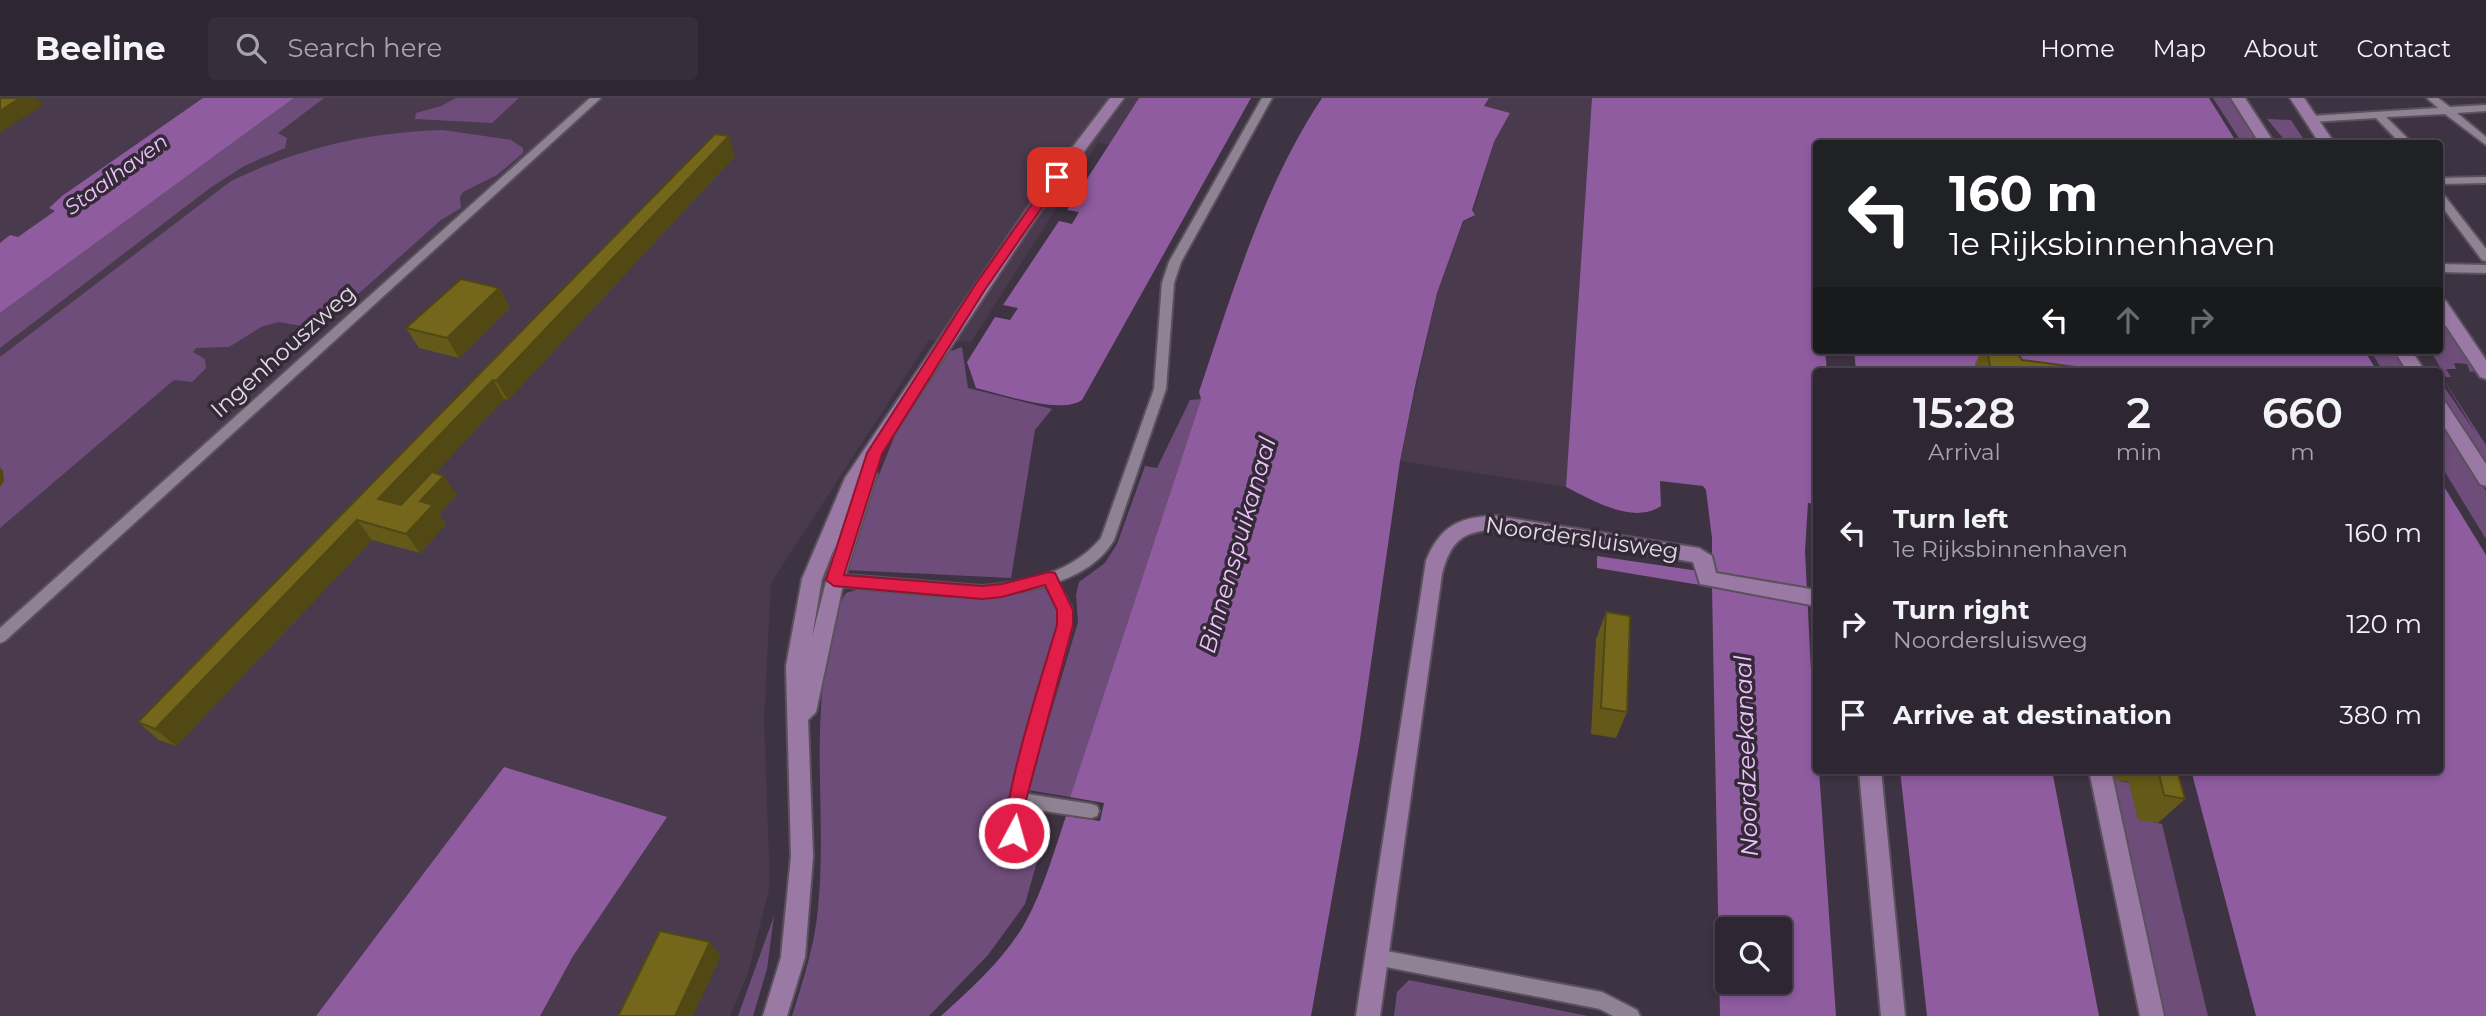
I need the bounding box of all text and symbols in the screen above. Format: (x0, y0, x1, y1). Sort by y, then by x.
search box (208, 17, 698, 80)
text: Beeline (35, 28, 166, 68)
icon: search (232, 29, 270, 67)
text: Search here (288, 32, 442, 64)
text: Home (2040, 34, 2115, 63)
text: Map (2153, 34, 2206, 63)
text: About (2244, 34, 2318, 63)
text: Contact (2356, 34, 2451, 63)
water label: Staalhaven (59, 128, 173, 220)
pin (1027, 147, 1087, 207)
icon: arrive (1038, 158, 1076, 196)
text: 160 m (1949, 164, 2098, 223)
icon: left (1834, 168, 1925, 259)
text: 1e Rijksbinnenhaven (1949, 224, 2276, 263)
street label: Ingenhouszweg (205, 279, 361, 423)
icon: left (2036, 301, 2074, 339)
icon: ahead (2109, 301, 2147, 339)
icon: right (2182, 301, 2220, 339)
text: 15:28 (1913, 387, 2016, 439)
text: 2 (2127, 387, 2151, 439)
text: 660 (2262, 387, 2343, 439)
water label: Binnenspuikanaal (1192, 433, 1282, 656)
text: Arrival (1928, 438, 2001, 466)
text: min (2116, 438, 2162, 466)
text: m (2290, 438, 2315, 466)
text: Turn left (1893, 503, 2009, 535)
street label: Noordersluisweg (1484, 511, 1680, 565)
icon: left (1834, 514, 1872, 552)
text: 160 m (2345, 517, 2422, 549)
text: 1e Rijksbinnenhaven (1893, 535, 2128, 563)
text: Turn right (1893, 594, 2029, 626)
icon: right (1834, 605, 1872, 643)
text: 120 m (2346, 608, 2422, 640)
text: Noordersluisweg (1893, 626, 2088, 654)
water label: Noordzeekanaal (1728, 654, 1764, 857)
icon: arrive (1834, 696, 1872, 734)
text: Arrive at destination (1893, 699, 2172, 731)
text: 380 m (2339, 699, 2422, 731)
position arrow (977, 796, 1051, 870)
map controls (1715, 917, 1792, 994)
button: search (1715, 917, 1792, 994)

